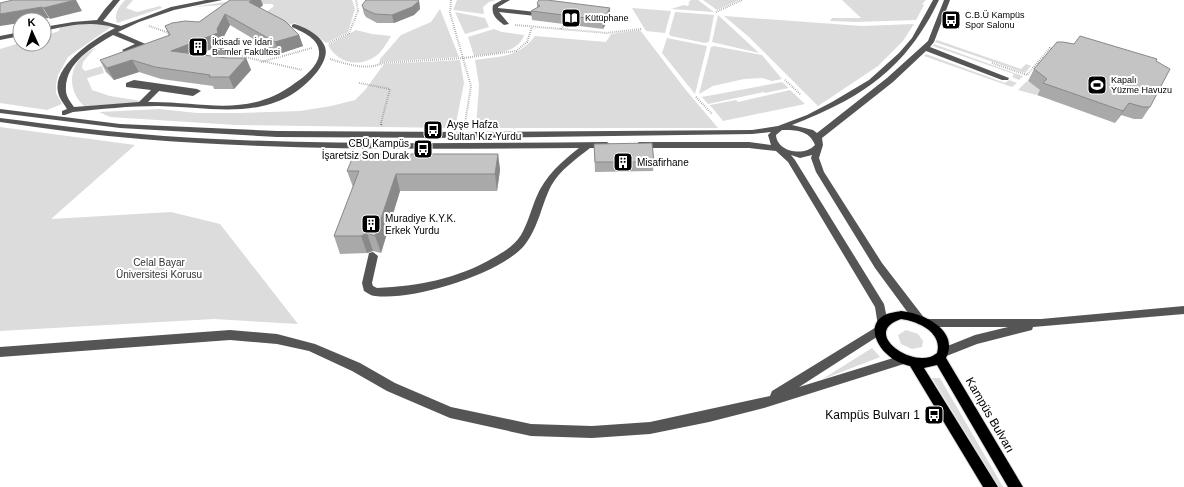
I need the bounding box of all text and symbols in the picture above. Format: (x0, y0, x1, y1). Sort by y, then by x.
library icon: Kütüphane (560, 7, 582, 29)
bus stop icon: C.B.Ü Kampüs Spor Salonu (940, 9, 962, 31)
place label: C.B.Ü Kampüs Spor Salonu (965, 10, 1025, 30)
north arrow (12, 12, 52, 52)
place label: Kütüphane (585, 13, 629, 23)
text: K (27, 16, 36, 28)
building icon: İktisadi ve İdari Bilimler Fakültesi (187, 36, 209, 58)
place label: İktisadi ve İdari Bilimler Fakültesi (212, 37, 280, 57)
sports icon: Kapalı Yüzme Havuzu (1086, 74, 1108, 96)
place label: Kapalı Yüzme Havuzu (1111, 75, 1172, 95)
bus stop icon: Ayşe Hafza Sultan Kız Yurdu (422, 119, 444, 141)
place label: Ayşe Hafza Sultan Kız Yurdu (447, 119, 521, 142)
place label: CBÜ Kampüs İşaretsiz Son Durak (322, 138, 410, 161)
bus stop icon: CBÜ Kampüs İşaretsiz Son Durak (412, 138, 434, 160)
building icon: Misafirhane (612, 151, 634, 173)
place label: Misafirhane (637, 157, 689, 168)
building icon: Muradiye K.Y.K. Erkek Yurdu (360, 213, 382, 235)
place label: Muradiye K.Y.K. Erkek Yurdu (385, 213, 456, 236)
park label: Celal Bayar Üniversitesi Korusu (116, 257, 202, 280)
street label: Kampüs Bulvarı (963, 375, 1017, 455)
bus stop icon: Kampüs Bulvarı 1 (923, 404, 945, 426)
place label: Kampüs Bulvarı 1 (825, 408, 920, 422)

